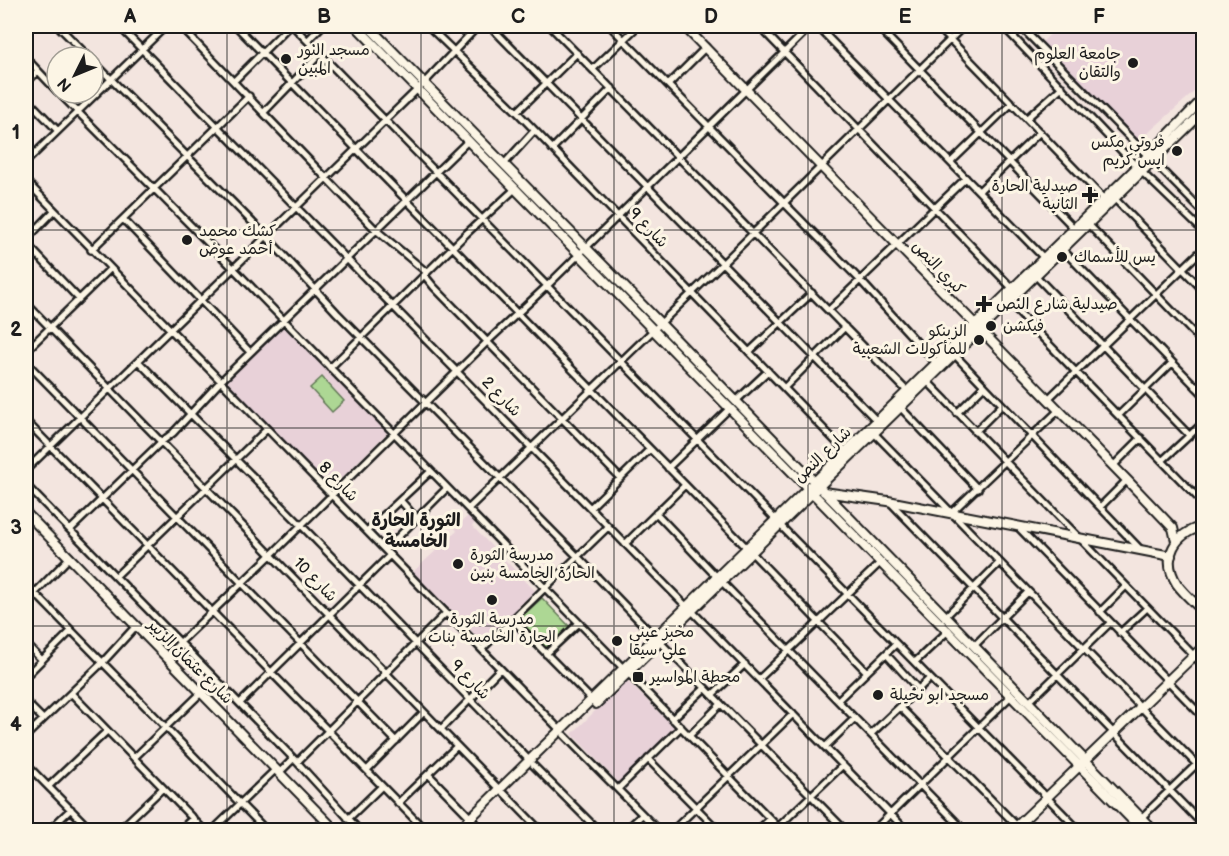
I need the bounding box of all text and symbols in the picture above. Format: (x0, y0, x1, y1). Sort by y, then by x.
text: A (123, 5, 137, 29)
text: B (317, 5, 331, 29)
text: C (511, 5, 525, 29)
text: D (704, 5, 718, 29)
text: E (899, 5, 912, 29)
text: F (1093, 5, 1105, 29)
place label: مسجد النور المبين (296, 41, 370, 78)
north arrow (45, 45, 105, 105)
place label: جامعة العلوم والتقان (1034, 45, 1121, 82)
marker: مسجد النور المبين (279, 52, 293, 66)
marker: جامعة العلوم والتقان (1126, 56, 1140, 70)
text: N (54, 73, 76, 95)
text: 1 (12, 121, 20, 145)
place label: فروتي مكس ايس كريم (1091, 133, 1165, 172)
marker: فروتي مكس ايس كريم (1170, 144, 1184, 158)
place label: صيدلية الحارة الثانية (991, 177, 1078, 214)
marker: صيدلية الحارة الثانية (1083, 188, 1097, 202)
street label: شارع 9 (624, 204, 672, 253)
place label: كشك محمد أحمد عوض (199, 222, 276, 259)
marker: كشك محمد أحمد عوض (180, 233, 194, 247)
street label: كبري النص (907, 237, 968, 300)
place label: يس للأسماك (1074, 246, 1156, 267)
marker: يس للأسماك (1055, 250, 1069, 264)
place label: صيدلية شارع النص (996, 295, 1118, 315)
marker: صيدلية شارع النص (977, 297, 991, 311)
place label: فيكشن (1003, 317, 1044, 336)
text: 2 (10, 318, 22, 342)
marker: فيكشن (984, 319, 998, 333)
place label: الزينكو للمأكولات الشعبية (853, 322, 967, 359)
marker: الزينكو للمأكولات الشعبية (972, 333, 986, 347)
street label: شارع 2 (477, 373, 525, 422)
street label: شارع النص (790, 423, 856, 488)
street label: شارع 8 (314, 458, 362, 507)
district label: الثورة الحارة الخامسة (371, 510, 461, 552)
text: 3 (10, 516, 22, 540)
place label: مدرسة الثورة الحارة الخامسة بنين (470, 546, 595, 583)
street label: شارع 10 (288, 554, 341, 607)
marker: مدرسة الثورة الحارة الخامسة بنين (451, 557, 465, 571)
marker: مدرسة الثورة الحارة الخامسة بنات (485, 593, 499, 607)
place label: مدرسة الثورة الحارة الخامسة بنات (428, 610, 556, 647)
street label: شارع عثمان الزبير (142, 614, 236, 709)
place label: مخبز عيني علي سيقا (629, 623, 694, 664)
marker: مخبز عيني علي سيقا (610, 634, 624, 648)
street label: شارع 9 (446, 656, 494, 705)
place label: محطة المواسير (648, 668, 740, 687)
marker: محطة المواسير (631, 670, 645, 684)
place label: مسجد ابو نخيلة (890, 686, 989, 705)
marker: مسجد ابو نخيلة (871, 688, 885, 702)
text: 4 (10, 713, 22, 737)

